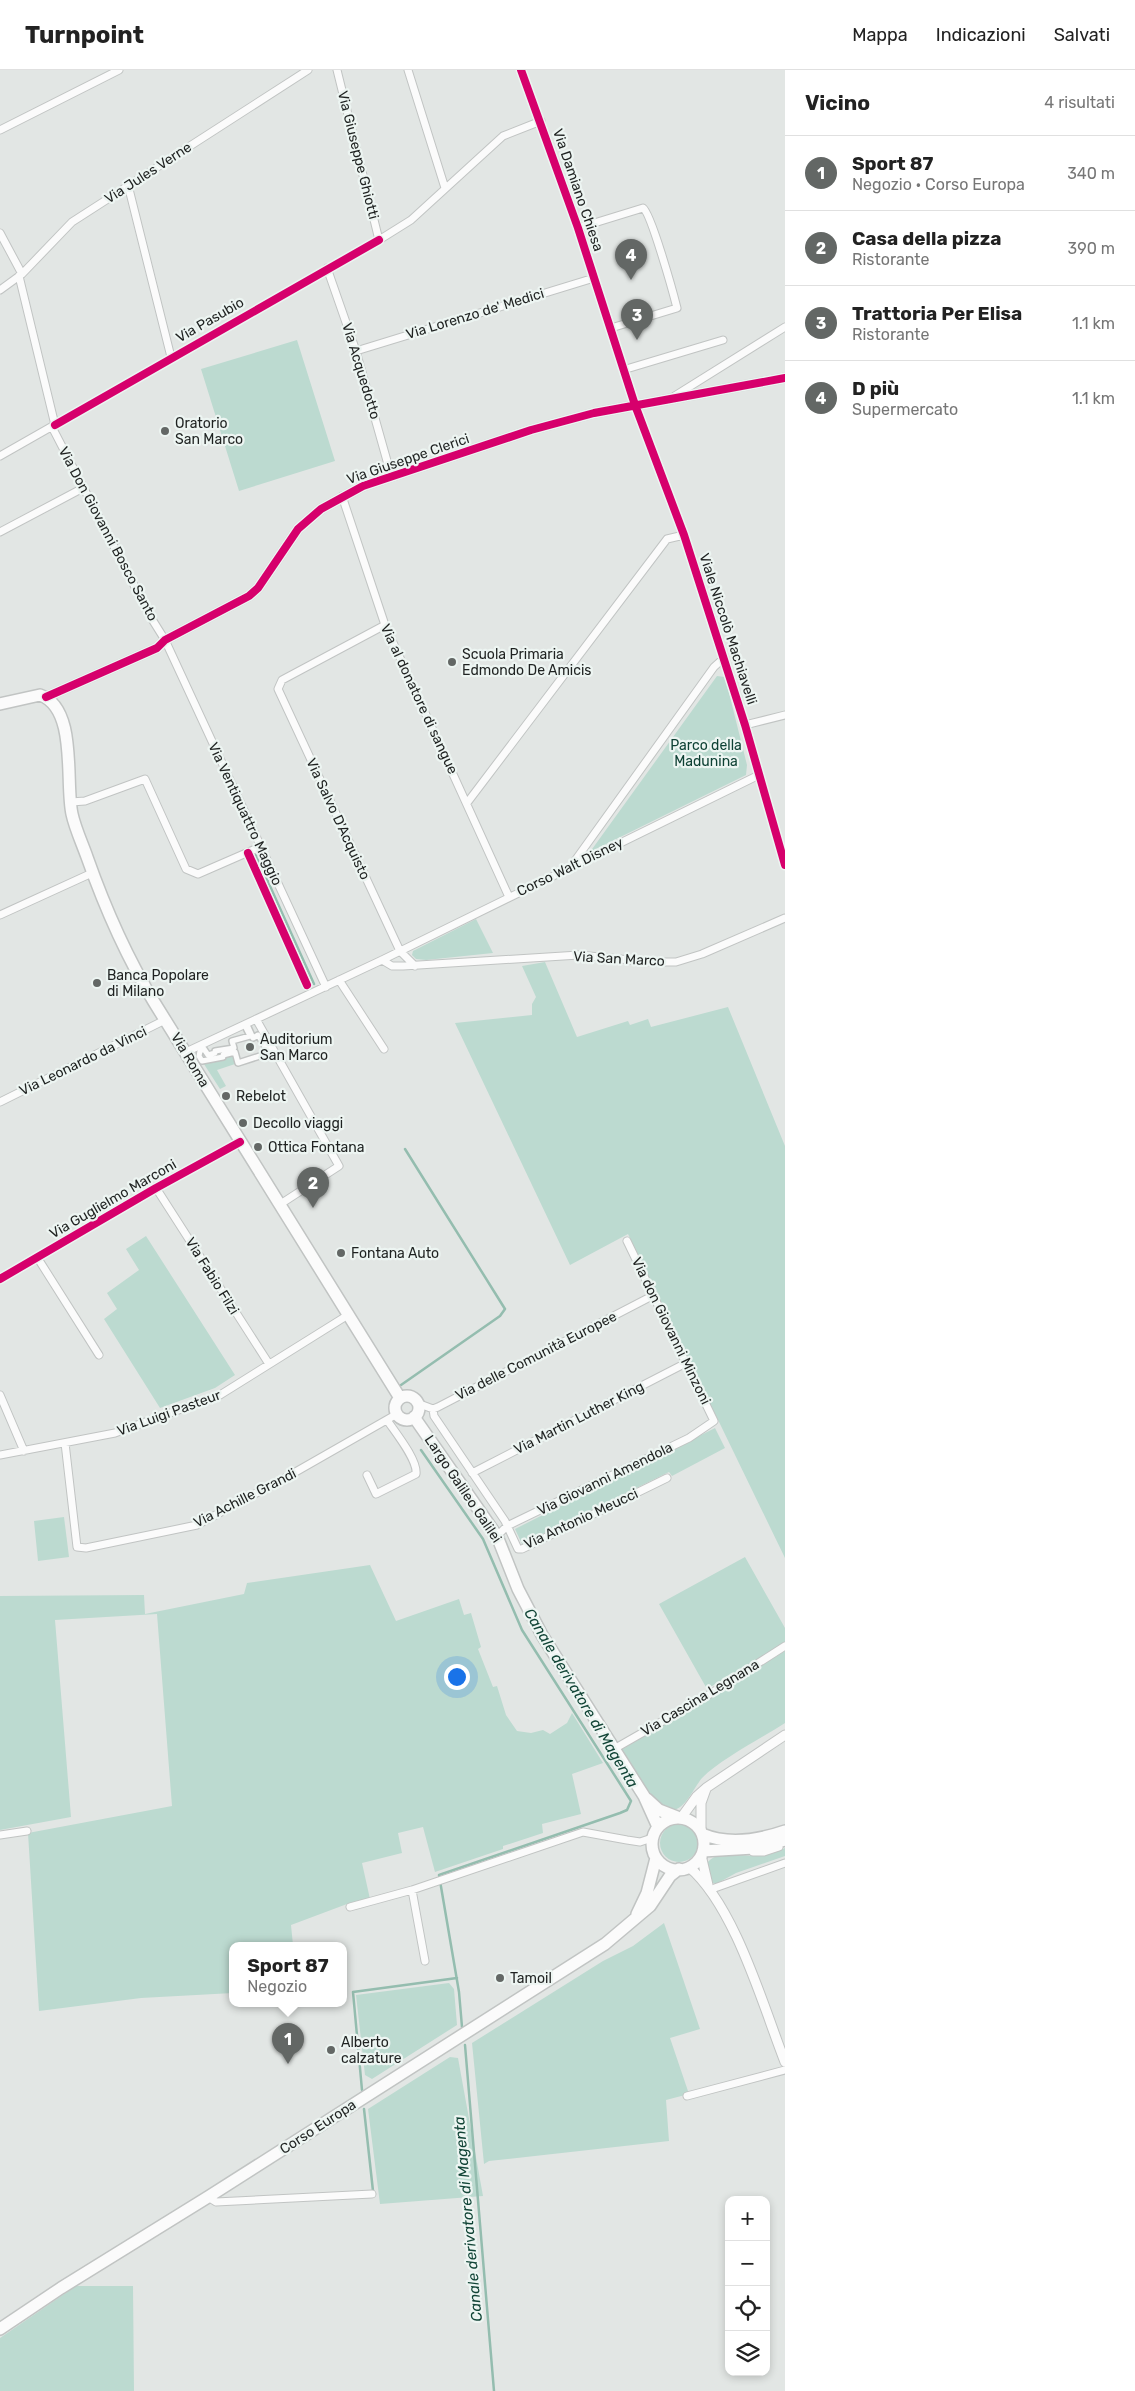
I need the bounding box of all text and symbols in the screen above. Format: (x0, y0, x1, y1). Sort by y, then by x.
text: Turnpoint (25, 21, 144, 49)
text: Mappa (852, 24, 908, 46)
text: Indicazioni (936, 24, 1026, 46)
text: Salvati (1054, 24, 1110, 46)
street label: Via Giuseppe Ghiotti (334, 89, 382, 221)
text: Vicino (805, 90, 870, 115)
text: 4 risultati (1044, 93, 1115, 112)
street label: Via Damiano Chiesa (549, 126, 607, 254)
street label: Via Jules Verne (101, 138, 195, 207)
text: Sport 87 (852, 152, 934, 175)
text: 1 (817, 164, 825, 183)
text: 340 m (1067, 164, 1115, 183)
text: Negozio · Corso Europa (852, 175, 1025, 194)
text: Casa della pizza (852, 227, 1001, 250)
pin: 4 (615, 239, 647, 280)
text: 2 (816, 239, 826, 258)
text: 390 m (1068, 239, 1115, 258)
text: Ristorante (852, 250, 930, 269)
street label: Via Lorenzo de' Medici (404, 285, 546, 343)
street label: Via Pasubio (173, 294, 247, 346)
pin: 3 (621, 299, 653, 340)
text: Trattoria Per Elisa (852, 302, 1022, 325)
text: 3 (816, 314, 826, 333)
text: 1.1 km (1072, 314, 1115, 333)
street label: Via Acquedotto (338, 321, 384, 421)
text: Ristorante (852, 325, 930, 344)
text: D più (852, 377, 899, 400)
text: 4 (816, 389, 826, 408)
text: 1.1 km (1072, 389, 1115, 408)
text: Supermercato (852, 400, 958, 419)
place label: Oratorio San Marco (175, 415, 243, 448)
marker: Oratorio San Marco (159, 425, 171, 437)
street label: Via Giuseppe Clerici (345, 430, 471, 488)
street label: Via Don Giovanni Bosco Santo (55, 444, 161, 624)
street label: Viale Niccolò Machiavelli (696, 551, 760, 707)
street label: Via al donatore di sangue (377, 621, 461, 777)
place label: Scuola Primaria Edmondo De Amicis (462, 646, 592, 679)
marker: Scuola Primaria Edmondo De Amicis (446, 656, 458, 668)
park label: Parco della Madunina (670, 737, 742, 770)
street label: Via Ventiquattro Maggio (204, 740, 286, 888)
street label: Via Salvo D'Acquisto (302, 756, 374, 882)
street label: Corso Walt Disney (514, 834, 626, 900)
street label: Via San Marco (573, 948, 665, 970)
place label: Banca Popolare di Milano (107, 967, 209, 1000)
marker: Banca Popolare di Milano (91, 977, 103, 989)
street label: Via Leonardo da Vinci (16, 1023, 150, 1099)
street label: Via Roma (167, 1029, 213, 1091)
place label: Auditorium San Marco (260, 1031, 333, 1064)
marker: Auditorium San Marco (244, 1041, 256, 1053)
place label: Rebelot (236, 1088, 286, 1105)
marker: Rebelot (220, 1090, 232, 1102)
place label: Decollo viaggi (253, 1115, 343, 1132)
marker: Decollo viaggi (237, 1117, 249, 1129)
place label: Ottica Fontana (268, 1139, 365, 1156)
marker: Ottica Fontana (252, 1141, 264, 1153)
street label: Via Guglielmo Marconi (47, 1156, 179, 1242)
pin: 2 (297, 1167, 329, 1208)
street label: Via Fabio Filzi (182, 1234, 242, 1318)
place label: Fontana Auto (351, 1245, 439, 1262)
marker: Fontana Auto (335, 1247, 347, 1259)
street label: Via don Giovanni Minzoni (628, 1255, 714, 1407)
street label: Via delle Comunità Europee (453, 1308, 620, 1404)
street label: Via Martin Luther King (511, 1378, 647, 1458)
street label: Via Luigi Pasteur (115, 1386, 224, 1440)
street label: Largo Galileo Galilei (421, 1432, 505, 1546)
street label: Via Giovanni Amendola (534, 1439, 676, 1519)
street label: Via Achille Grandi (191, 1465, 299, 1531)
street label: Via Antonio Meucci (521, 1485, 641, 1553)
water label: Canale derivatore di Magenta (520, 1605, 642, 1791)
street label: Via Cascina Legnana (638, 1656, 762, 1740)
your location (444, 1664, 470, 1690)
popup (229, 1942, 347, 2007)
text: Sport 87 (247, 1954, 329, 1977)
place label: Tamoil (510, 1970, 552, 1987)
marker: Tamoil (494, 1972, 506, 1984)
text: Negozio (247, 1977, 307, 1996)
pin: 1 (272, 2023, 304, 2064)
place label: Alberto calzature (341, 2034, 402, 2067)
marker: Alberto calzature (325, 2044, 337, 2056)
street label: Corso Europa (277, 2096, 359, 2158)
water label: Canale derivatore di Magenta (450, 2115, 486, 2322)
map controls (725, 2196, 770, 2376)
button: + (725, 2196, 770, 2241)
button: − (725, 2241, 770, 2286)
button: locate (725, 2286, 770, 2331)
button: layers (725, 2331, 770, 2376)

